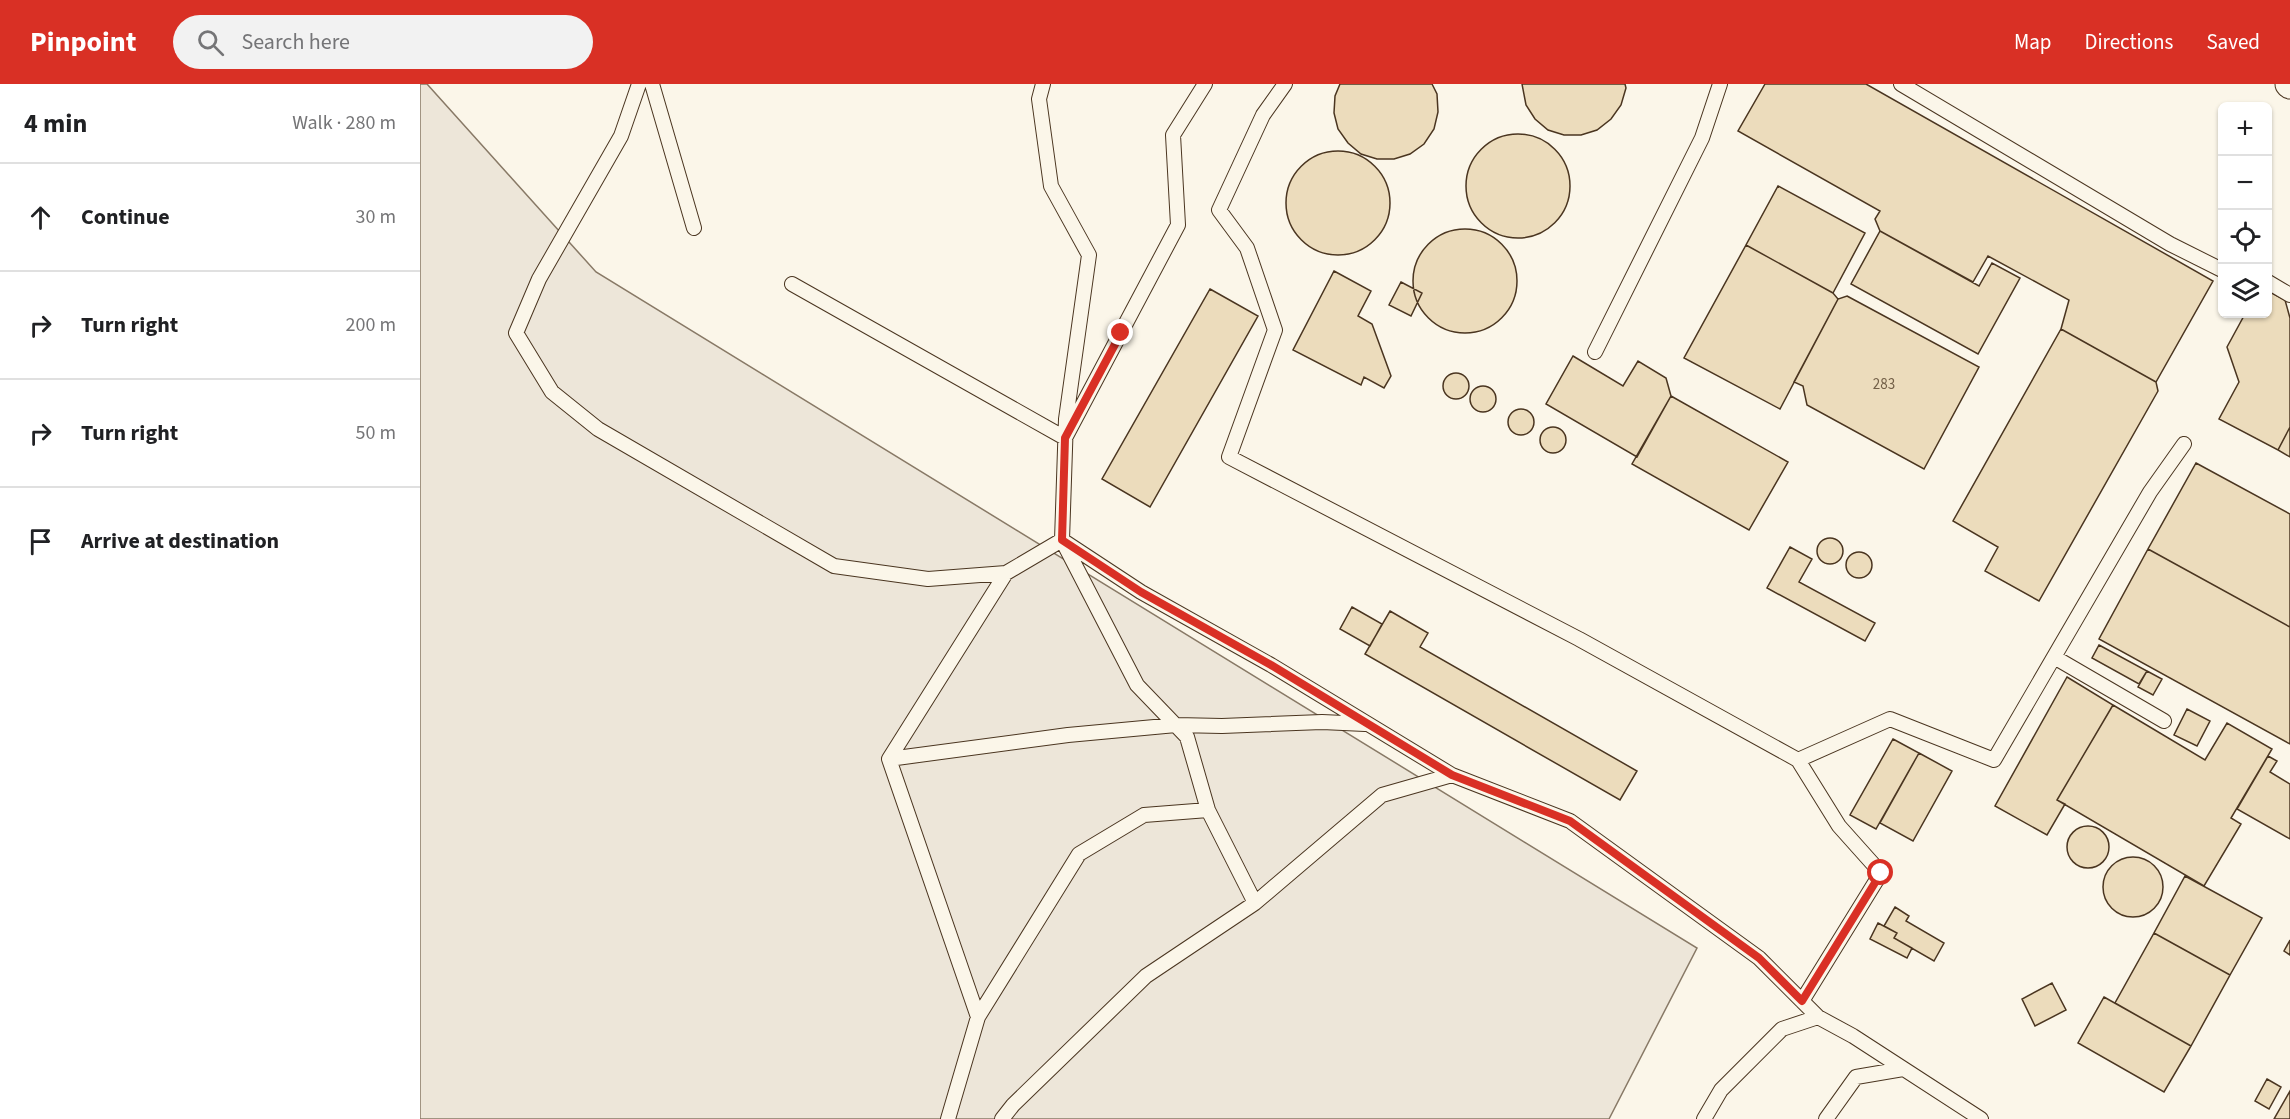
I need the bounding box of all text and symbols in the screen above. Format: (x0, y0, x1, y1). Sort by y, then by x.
search box (173, 15, 593, 69)
text: Pinpoint (30, 22, 137, 62)
icon: search (194, 26, 227, 59)
text: Search here (242, 26, 350, 58)
text: Map (2014, 27, 2052, 57)
text: Directions (2085, 27, 2173, 57)
text: Saved (2206, 27, 2260, 57)
map controls (2218, 102, 2272, 318)
button: + (2218, 102, 2272, 156)
text: 4 min (24, 105, 87, 142)
text: Walk · 280 m (292, 109, 396, 137)
button: − (2218, 156, 2272, 210)
icon: ahead (24, 201, 57, 234)
text: Continue (81, 201, 170, 233)
text: 30 m (356, 203, 396, 231)
button: locate (2218, 210, 2272, 264)
button: layers (2218, 264, 2272, 318)
icon: right (24, 309, 57, 342)
text: Turn right (81, 309, 178, 341)
text: 200 m (346, 311, 396, 339)
route end (1107, 319, 1133, 345)
house number: 283 (1873, 374, 1895, 395)
icon: right (24, 417, 57, 450)
text: Turn right (81, 417, 178, 449)
text: 50 m (356, 419, 396, 447)
icon: arrive (24, 525, 57, 558)
text: Arrive at destination (81, 525, 279, 557)
route start (1867, 859, 1893, 885)

